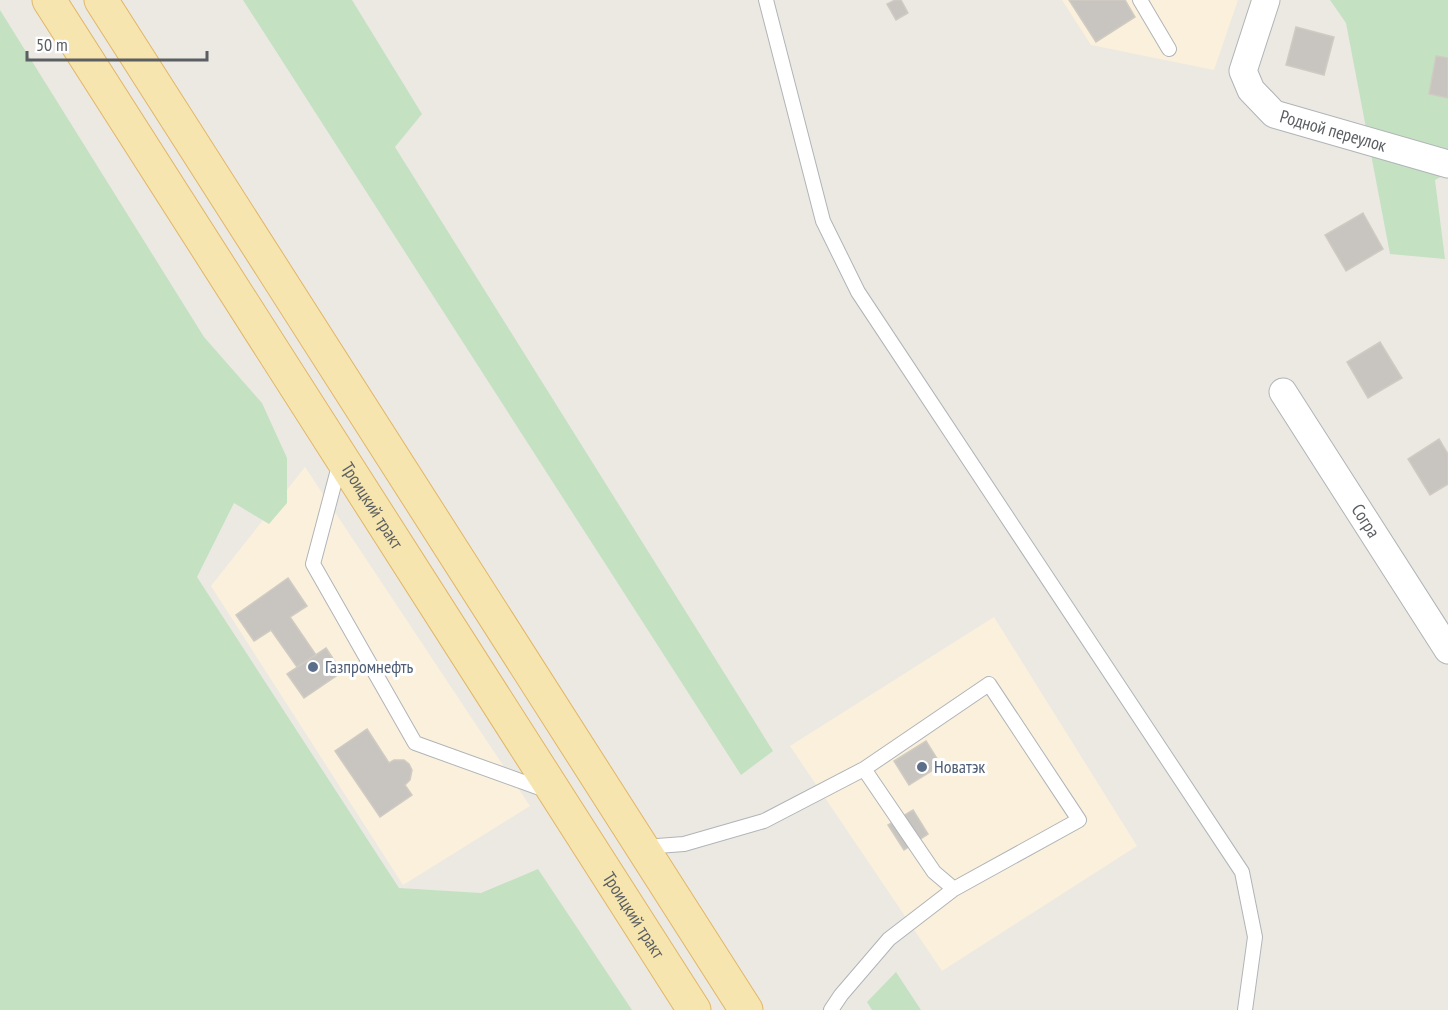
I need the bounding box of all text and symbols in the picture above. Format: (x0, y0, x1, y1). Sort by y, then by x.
scale bar (27, 24, 207, 62)
text: 50 m (36, 33, 68, 56)
street label: Родной переулок (1277, 104, 1389, 157)
street label: Троицкий тракт (336, 458, 409, 553)
street label: Согра (1346, 499, 1385, 542)
place label: Газпромнефть (325, 655, 414, 678)
marker: Газпромнефть (306, 660, 320, 674)
place label: Новатэк (934, 755, 985, 778)
marker: Новатэк (915, 760, 929, 774)
street label: Троицкий тракт (598, 867, 670, 963)

